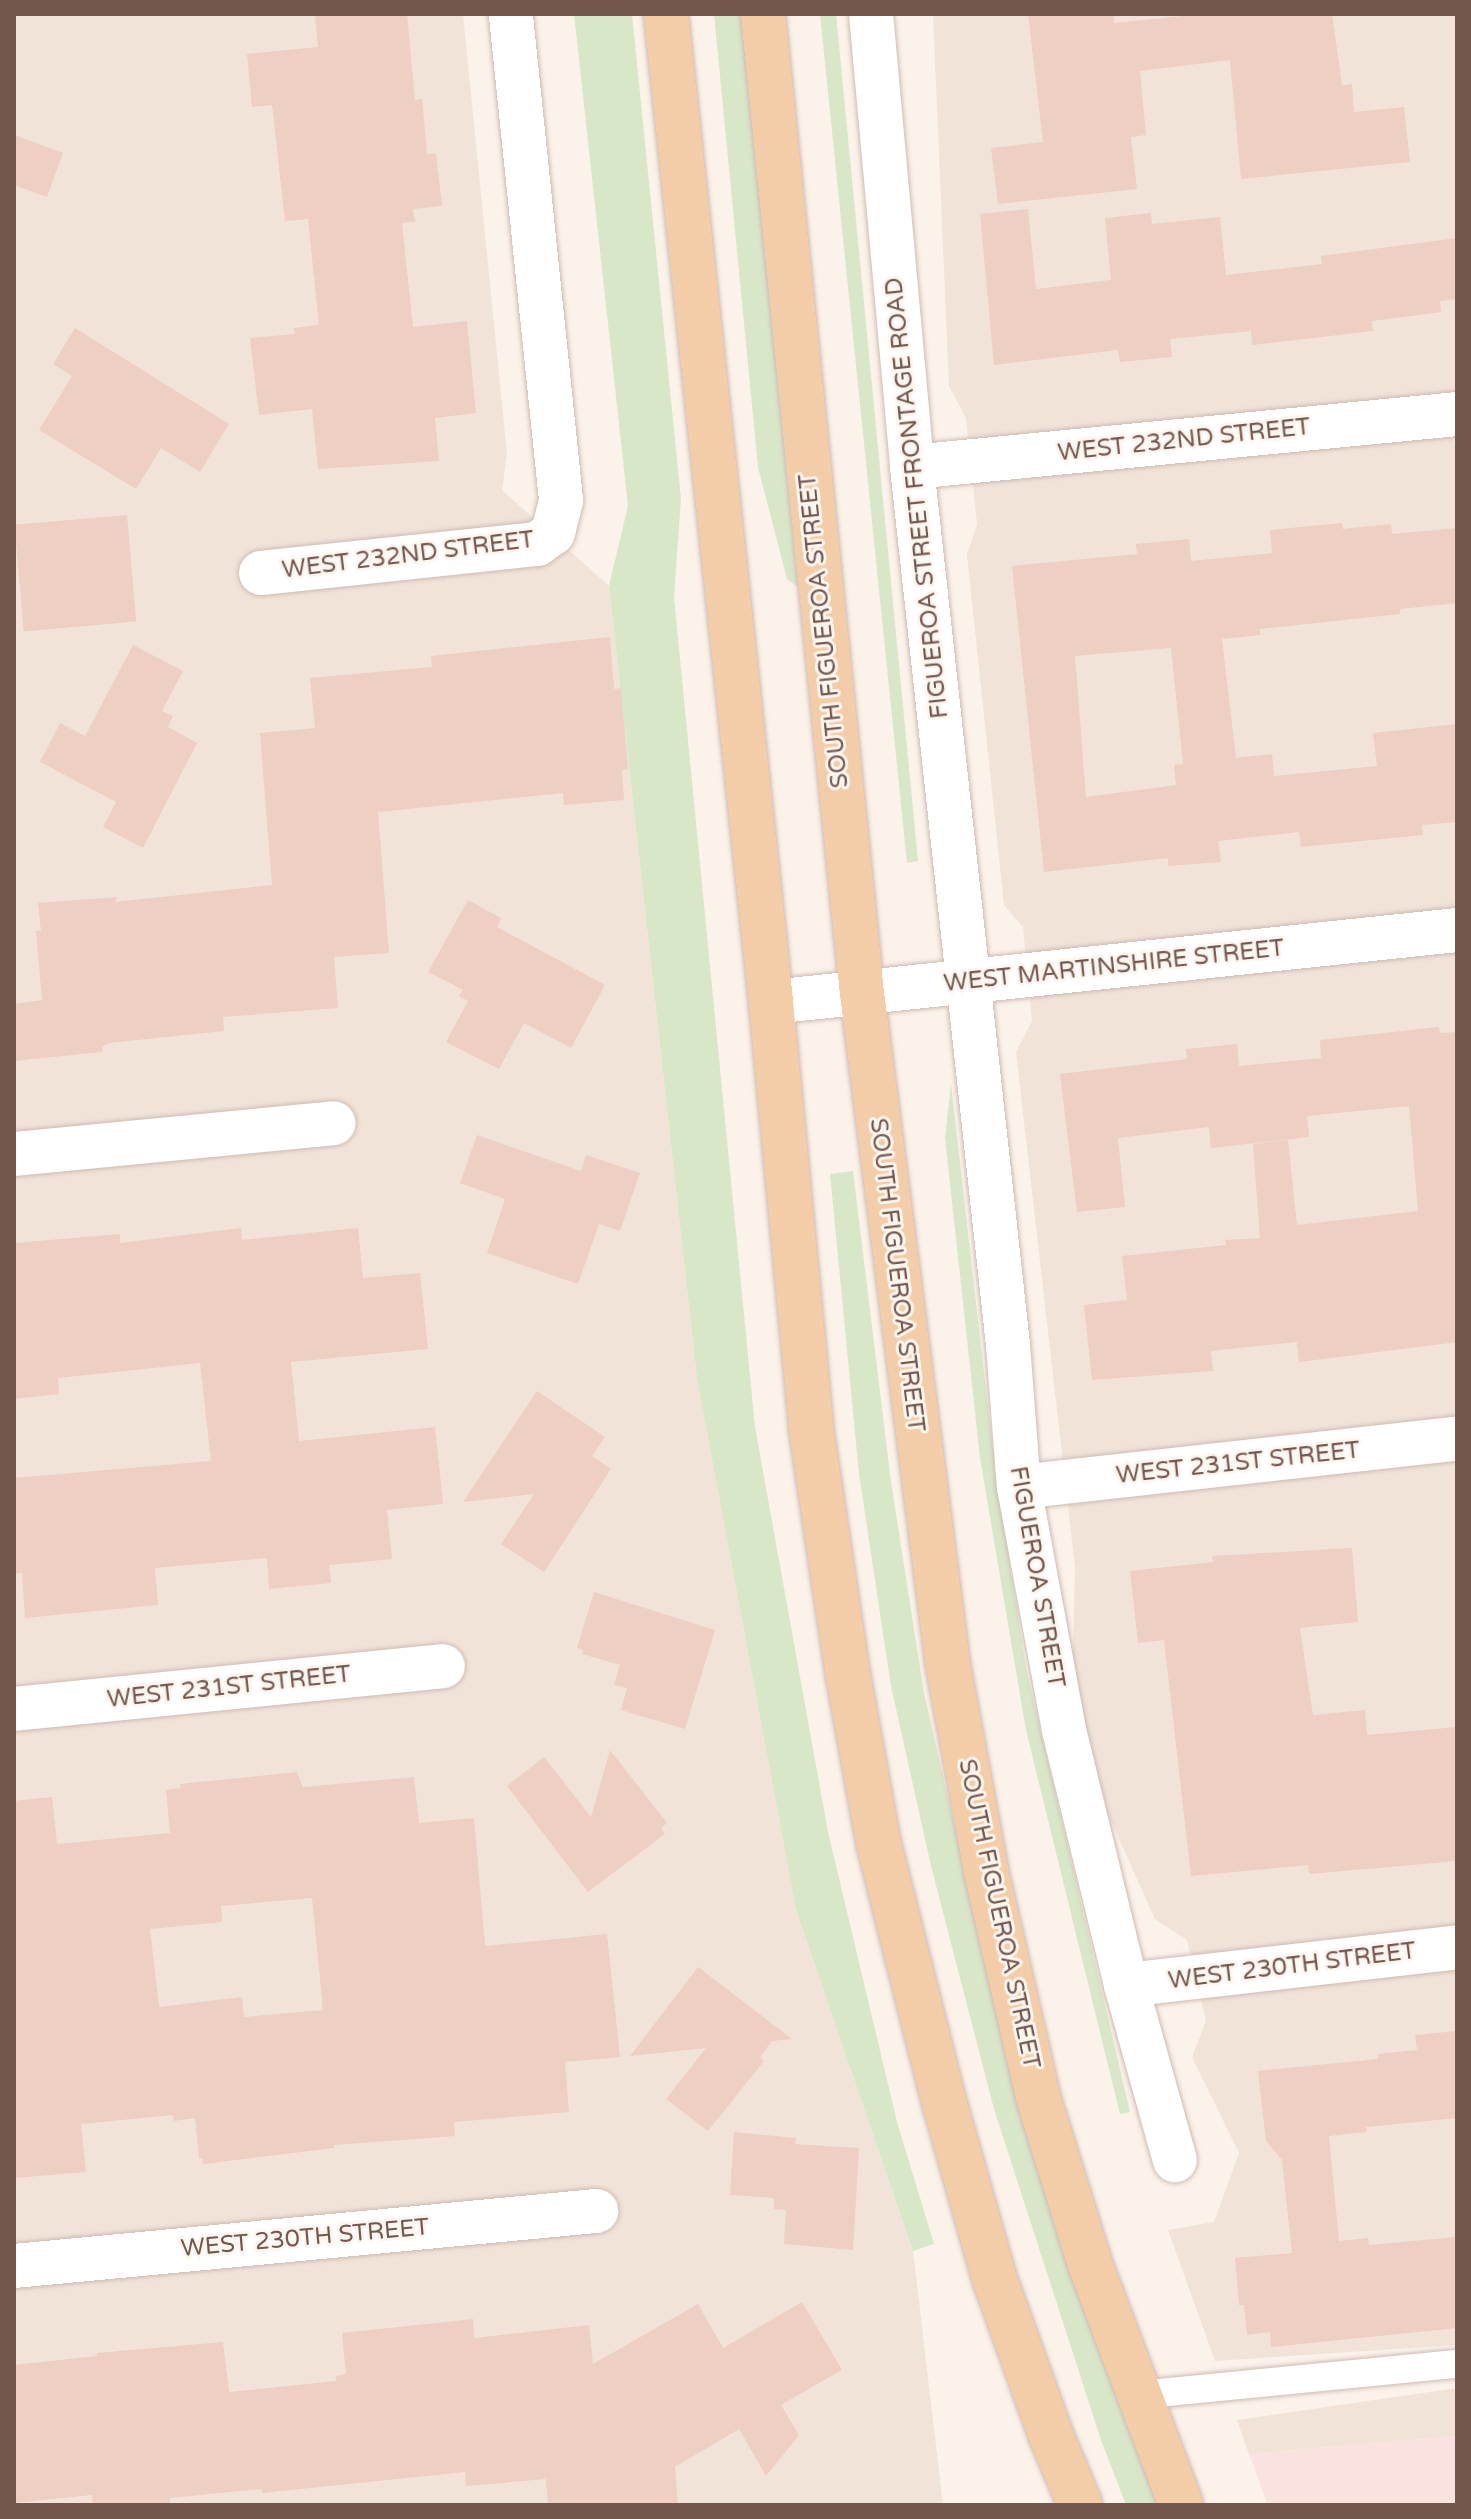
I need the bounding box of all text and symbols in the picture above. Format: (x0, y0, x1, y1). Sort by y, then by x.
street label: FIGUEROA STREET FRONTAGE ROAD (879, 276, 955, 720)
street label: WEST 232ND STREET (1056, 412, 1312, 468)
street label: SOUTH FIGUEROA STREET (793, 472, 855, 790)
street label: WEST 232ND STREET (280, 525, 536, 585)
street label: WEST MARTINSHIRE STREET (942, 934, 1286, 998)
street label: SOUTH FIGUEROA STREET (863, 1117, 931, 1433)
street label: WEST 231ST STREET (1115, 1436, 1361, 1490)
street label: FIGUEROA STREET (1003, 1464, 1071, 1690)
street label: WEST 231ST STREET (106, 1660, 352, 1714)
street label: SOUTH FIGUEROA STREET (952, 1757, 1046, 2071)
street label: WEST 230TH STREET (1166, 1937, 1418, 1995)
street label: WEST 230TH STREET (180, 2213, 430, 2263)

